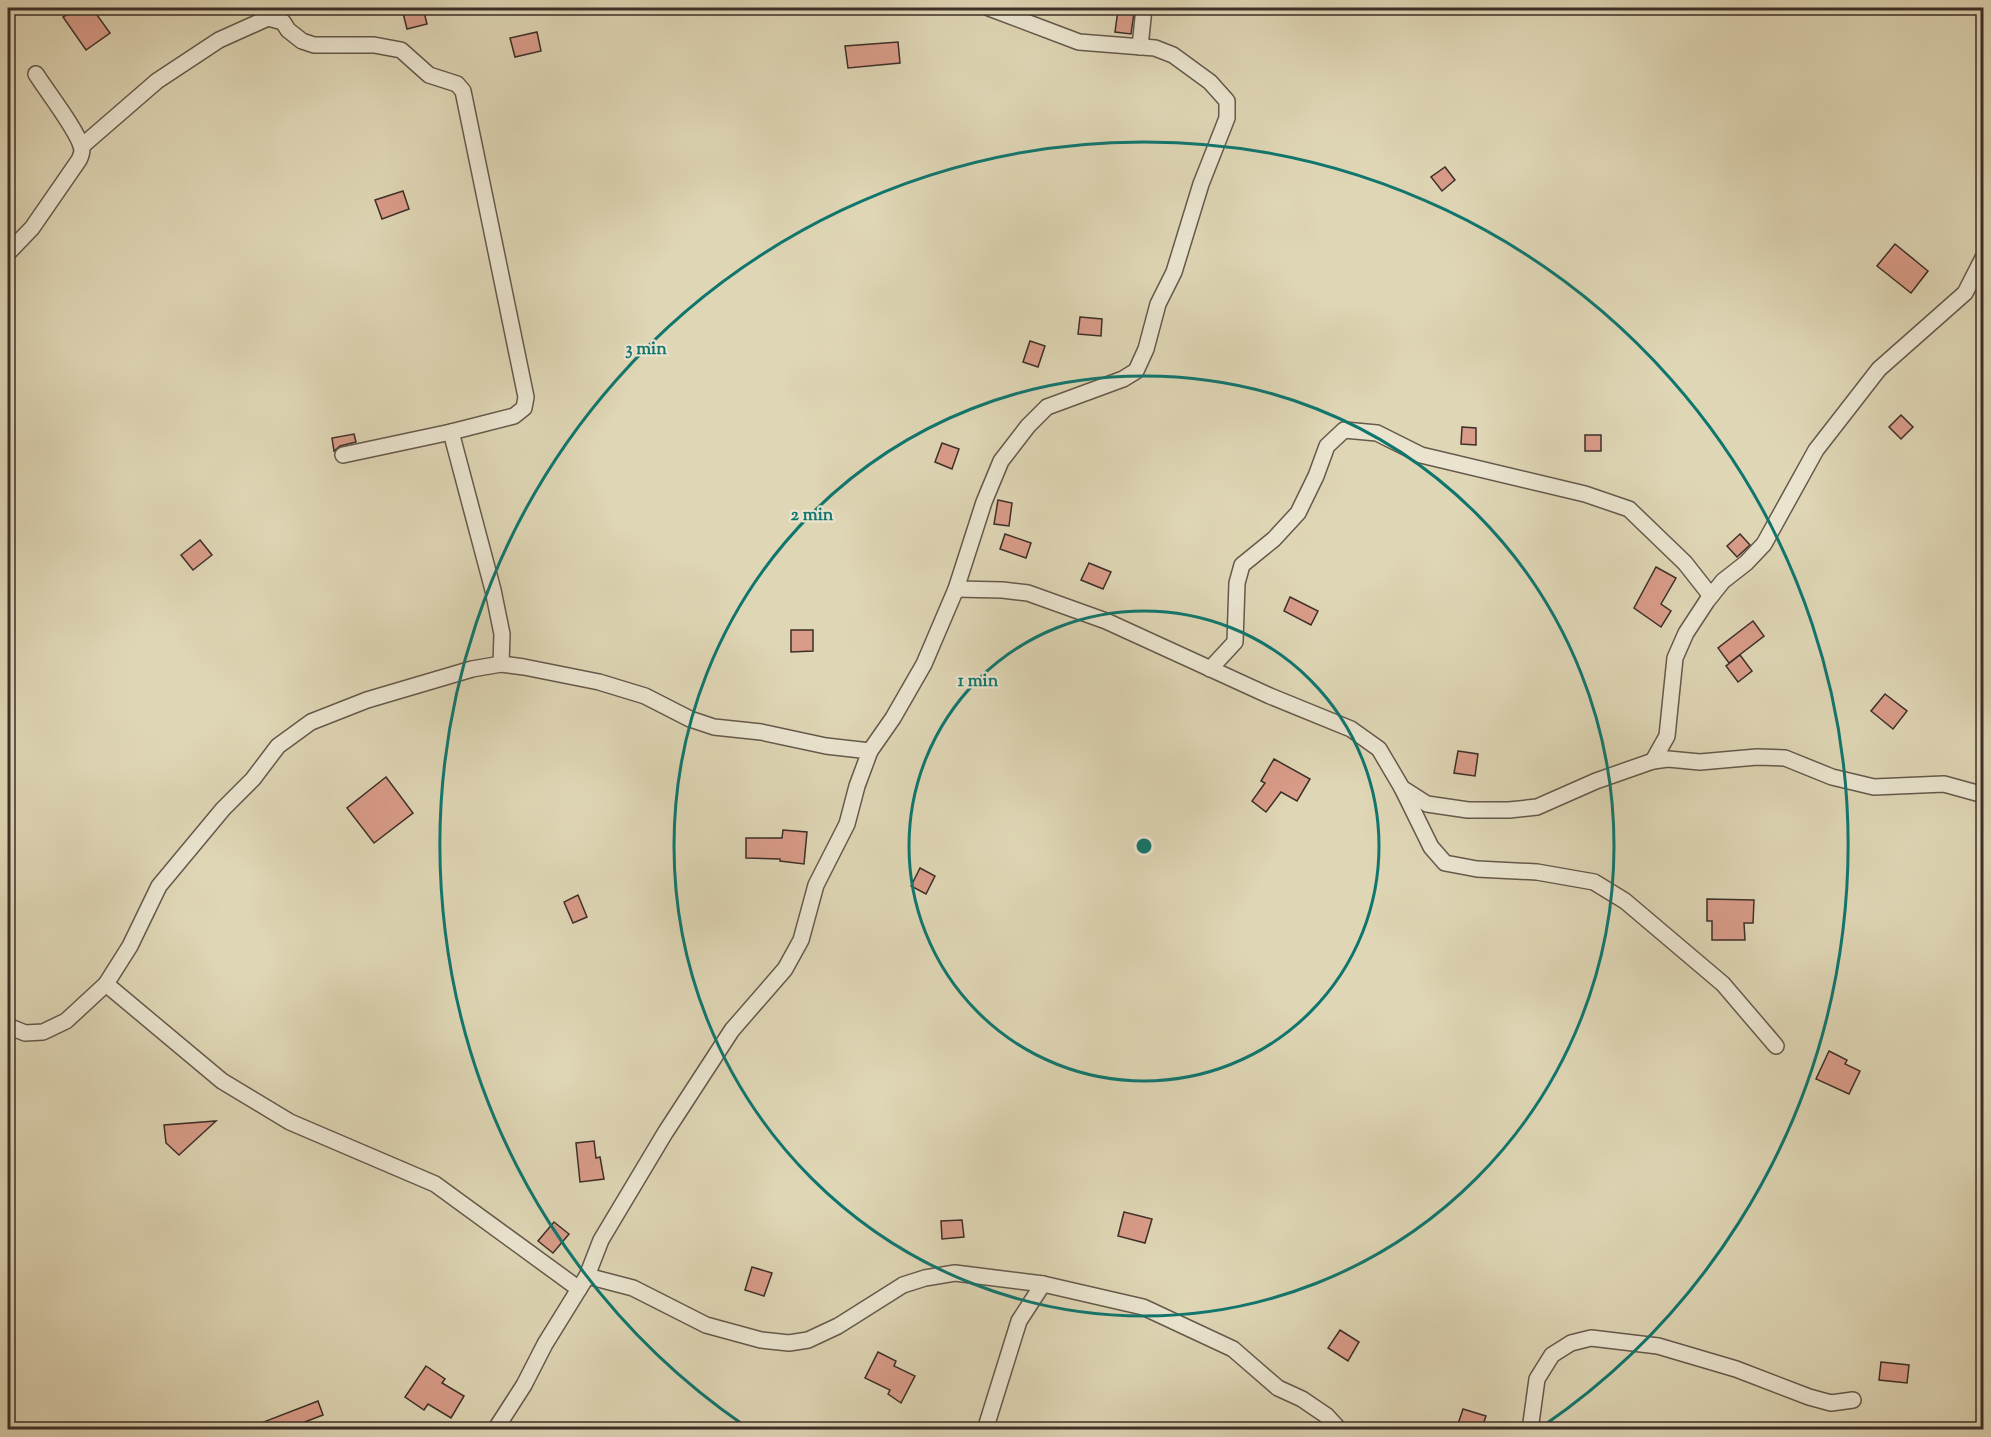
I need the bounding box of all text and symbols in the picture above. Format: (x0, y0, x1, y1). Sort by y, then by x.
text: 3 min (625, 337, 667, 363)
text: 2 min (791, 503, 834, 529)
text: 1 min (958, 669, 999, 695)
centre of rings (1134, 836, 1154, 856)

